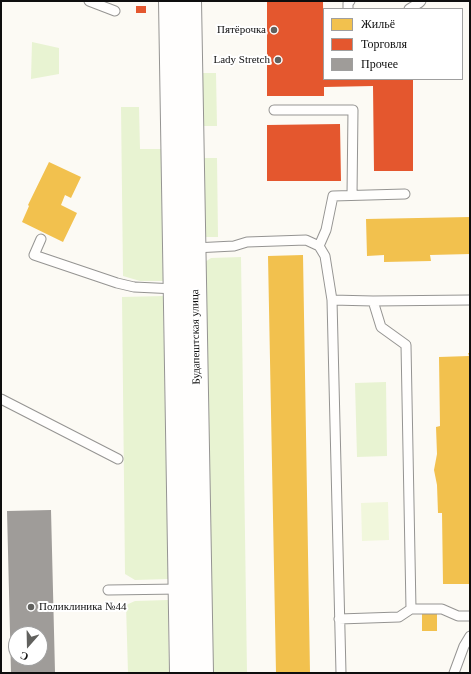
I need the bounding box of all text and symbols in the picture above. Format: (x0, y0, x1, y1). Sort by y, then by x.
legend (323, 8, 463, 80)
text: Жильё (361, 17, 395, 31)
place label: Пятёрочка (217, 23, 266, 37)
marker: Пятёрочка (269, 25, 279, 35)
text: Торговля (361, 37, 407, 51)
place label: Lady Stretch (213, 53, 270, 67)
marker: Lady Stretch (273, 55, 283, 65)
text: Прочее (361, 57, 398, 71)
street label: Будапештская улица (189, 289, 203, 385)
place label: Поликлиника №44 (39, 600, 126, 614)
marker: Поликлиника №44 (26, 602, 36, 612)
north arrow (8, 626, 48, 666)
text: С (18, 649, 30, 663)

